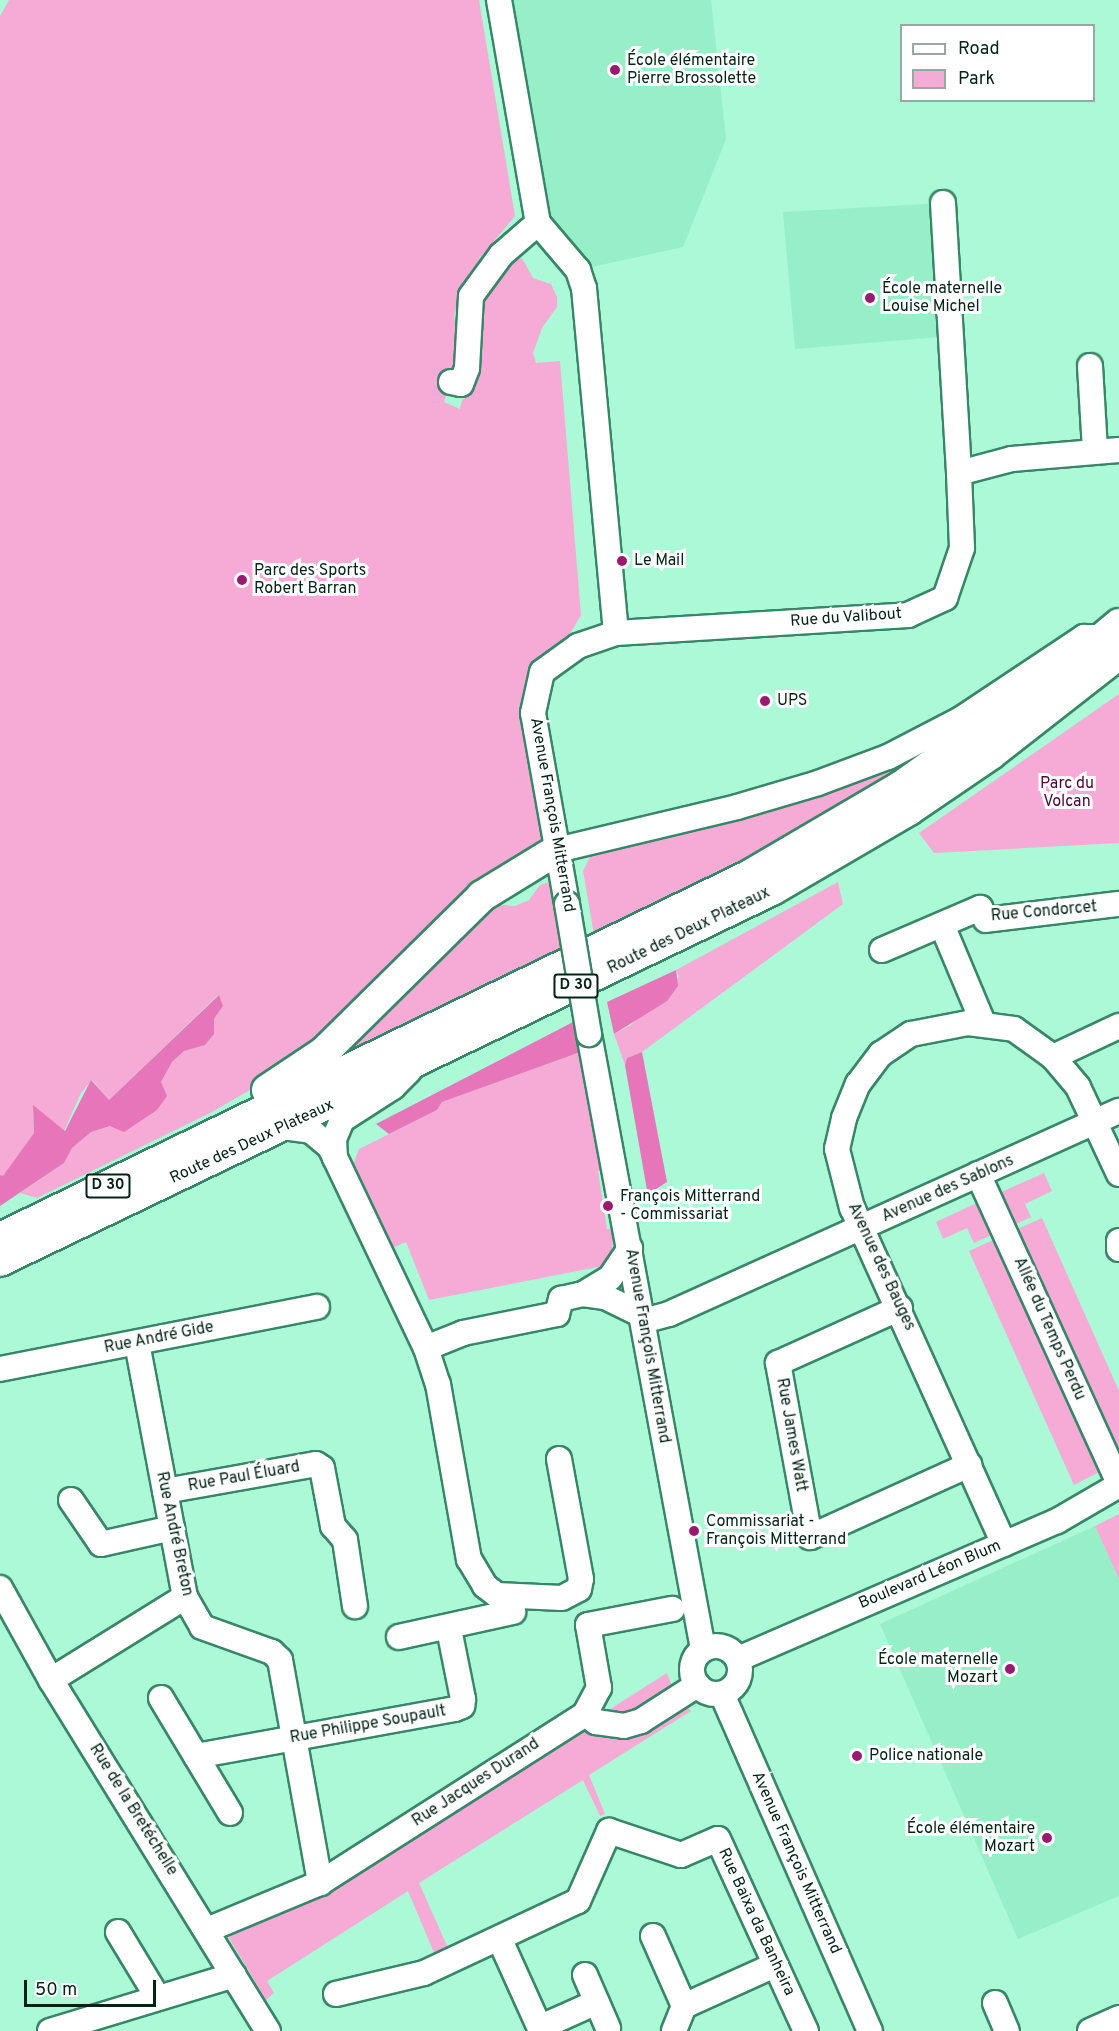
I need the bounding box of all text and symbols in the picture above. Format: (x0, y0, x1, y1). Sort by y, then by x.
legend (900, 24, 1095, 102)
text: Road (958, 38, 1000, 61)
place label: École élémentaire Pierre Brossolette (627, 51, 756, 89)
marker: École élémentaire Pierre Brossolette (608, 63, 622, 77)
text: Park (958, 68, 995, 91)
place label: École maternelle Louise Michel (882, 279, 1002, 317)
marker: École maternelle Louise Michel (863, 291, 877, 305)
place label: Le Mail (634, 551, 684, 571)
marker: Le Mail (615, 554, 629, 568)
place label: Parc des Sports Robert Barran (254, 561, 366, 599)
marker: Parc des Sports Robert Barran (235, 573, 249, 587)
street label: Rue du Valibout (789, 604, 903, 632)
place label: UPS (777, 691, 807, 711)
marker: UPS (758, 694, 772, 708)
street label: Avenue François Mitterrand (525, 716, 579, 914)
park label: Parc du Volcan (1040, 774, 1094, 812)
street label: Route des Deux Plateaux (605, 883, 773, 979)
street label: Rue Condorcet (990, 898, 1098, 926)
road number: D 30 (552, 974, 600, 998)
street label: Route des Deux Plateaux (167, 1096, 337, 1188)
street label: Avenue des Sablons (879, 1151, 1017, 1227)
road number: D 30 (84, 1174, 132, 1198)
place label: François Mitterrand - Commissariat (620, 1187, 760, 1225)
marker: François Mitterrand - Commissariat (601, 1199, 615, 1213)
street label: Avenue des Bauges (843, 1200, 919, 1334)
street label: Avenue François Mitterrand (620, 1247, 674, 1445)
street label: Allée du Temps Perdu (1009, 1254, 1089, 1404)
street label: Rue André Gide (102, 1318, 216, 1358)
street label: Rue James Watt (772, 1376, 810, 1494)
street label: Rue Paul Éluard (187, 1458, 301, 1496)
street label: Rue André Breton (151, 1470, 197, 1598)
place label: Commissariat - François Mitterrand (706, 1512, 846, 1550)
marker: Commissariat - François Mitterrand (687, 1524, 701, 1538)
street label: Boulevard Léon Blum (856, 1536, 1004, 1614)
place label: École maternelle Mozart (878, 1650, 998, 1688)
marker: École maternelle Mozart (1003, 1662, 1017, 1676)
street label: Rue Philippe Soupault (289, 1702, 447, 1748)
street label: Rue Jacques Durand (409, 1735, 543, 1831)
street label: Rue de la Bretéchelle (85, 1741, 181, 1879)
place label: Police nationale (869, 1746, 983, 1766)
marker: Police nationale (850, 1749, 864, 1763)
street label: Avenue François Mitterrand (747, 1769, 845, 1957)
place label: École élémentaire Mozart (907, 1819, 1035, 1857)
marker: École élémentaire Mozart (1040, 1831, 1054, 1845)
street label: Rue Baixa da Banheira (713, 1845, 799, 1999)
scale bar (27, 1968, 159, 2006)
text: 50 m (35, 1979, 77, 2002)

